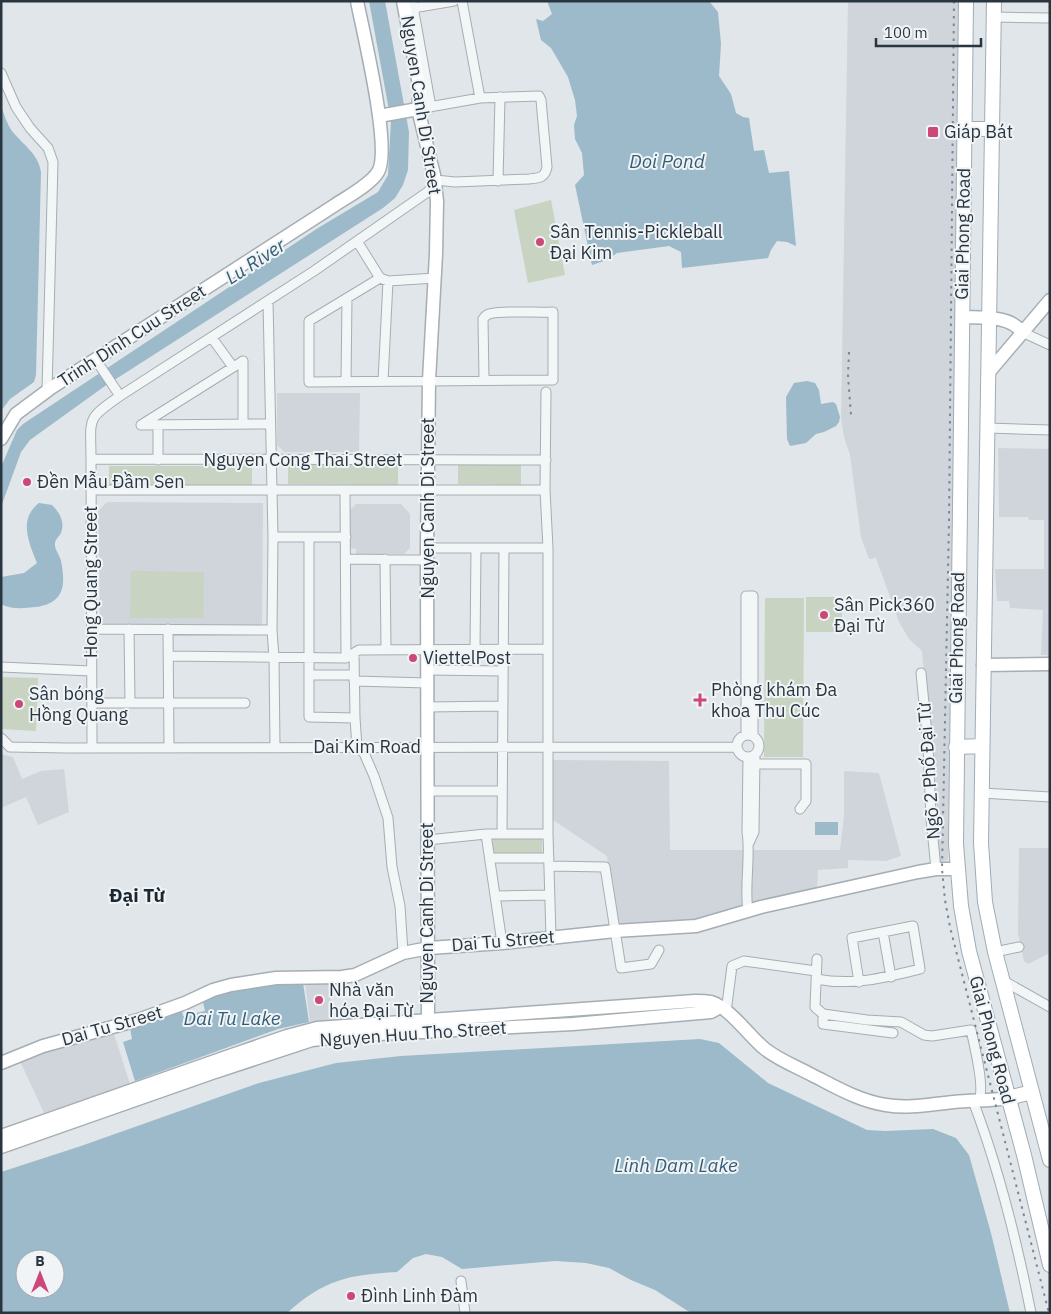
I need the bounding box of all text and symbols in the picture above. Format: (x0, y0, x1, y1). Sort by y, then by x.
street label: Nguyen Canh Di Street (396, 14, 447, 196)
scale bar (876, 15, 981, 47)
text: 100 m (884, 23, 928, 42)
place label: Giáp Bát (944, 120, 1013, 143)
marker: Giáp Bát (926, 125, 940, 139)
water label: Doi Pond (629, 149, 706, 173)
street label: Giai Phong Road (950, 168, 975, 300)
place label: Sân Tennis-Pickleball Đại Kim (550, 220, 723, 264)
water label: Lu River (220, 232, 290, 289)
marker: Sân Tennis-Pickleball Đại Kim (534, 236, 546, 248)
street label: Trinh Dinh Cuu Street (53, 279, 210, 392)
street label: Nguyen Canh Di Street (416, 417, 439, 599)
street label: Nguyen Cong Thai Street (203, 448, 403, 471)
place label: Đền Mẫu Đầm Sen (37, 470, 184, 493)
marker: Đền Mẫu Đầm Sen (21, 476, 33, 488)
street label: Hong Quang Street (79, 506, 102, 658)
street label: Giai Phong Road (944, 572, 969, 704)
place label: Sân Pick360 Đại Từ (834, 593, 935, 637)
marker: Sân Pick360 Đại Từ (818, 609, 830, 621)
place label: ViettelPost (423, 646, 511, 669)
marker: ViettelPost (407, 652, 419, 664)
place label: Phòng khám Đa khoa Thu Cúc (711, 678, 838, 722)
place label: Sân bóng Hồng Quang (29, 682, 129, 726)
marker: Phòng khám Đa khoa Thu Cúc (693, 693, 707, 707)
marker: Sân bóng Hồng Quang (13, 698, 25, 710)
street label: Ngõ 2 Phố Đại Từ (912, 701, 945, 840)
street label: Dai Kim Road (313, 735, 421, 758)
street label: Nguyen Canh Di Street (415, 822, 438, 1004)
district label: Đại Từ (109, 883, 165, 907)
street label: Dai Tu Street (450, 925, 556, 956)
street label: Giai Phong Road (964, 973, 1021, 1107)
place label: Nhà văn hóa Đại Từ (329, 978, 414, 1022)
marker: Nhà văn hóa Đại Từ (313, 994, 325, 1006)
street label: Dai Tu Street (59, 1000, 165, 1051)
water label: Dai Tu Lake (184, 1006, 281, 1030)
street label: Nguyen Huu Tho Street (319, 1015, 507, 1052)
water label: Linh Dam Lake (614, 1153, 738, 1177)
north arrow (15, 1249, 65, 1299)
text: B (35, 1252, 45, 1270)
place label: Đình Linh Đàm (361, 1284, 478, 1307)
marker: Đình Linh Đàm (345, 1290, 357, 1302)

